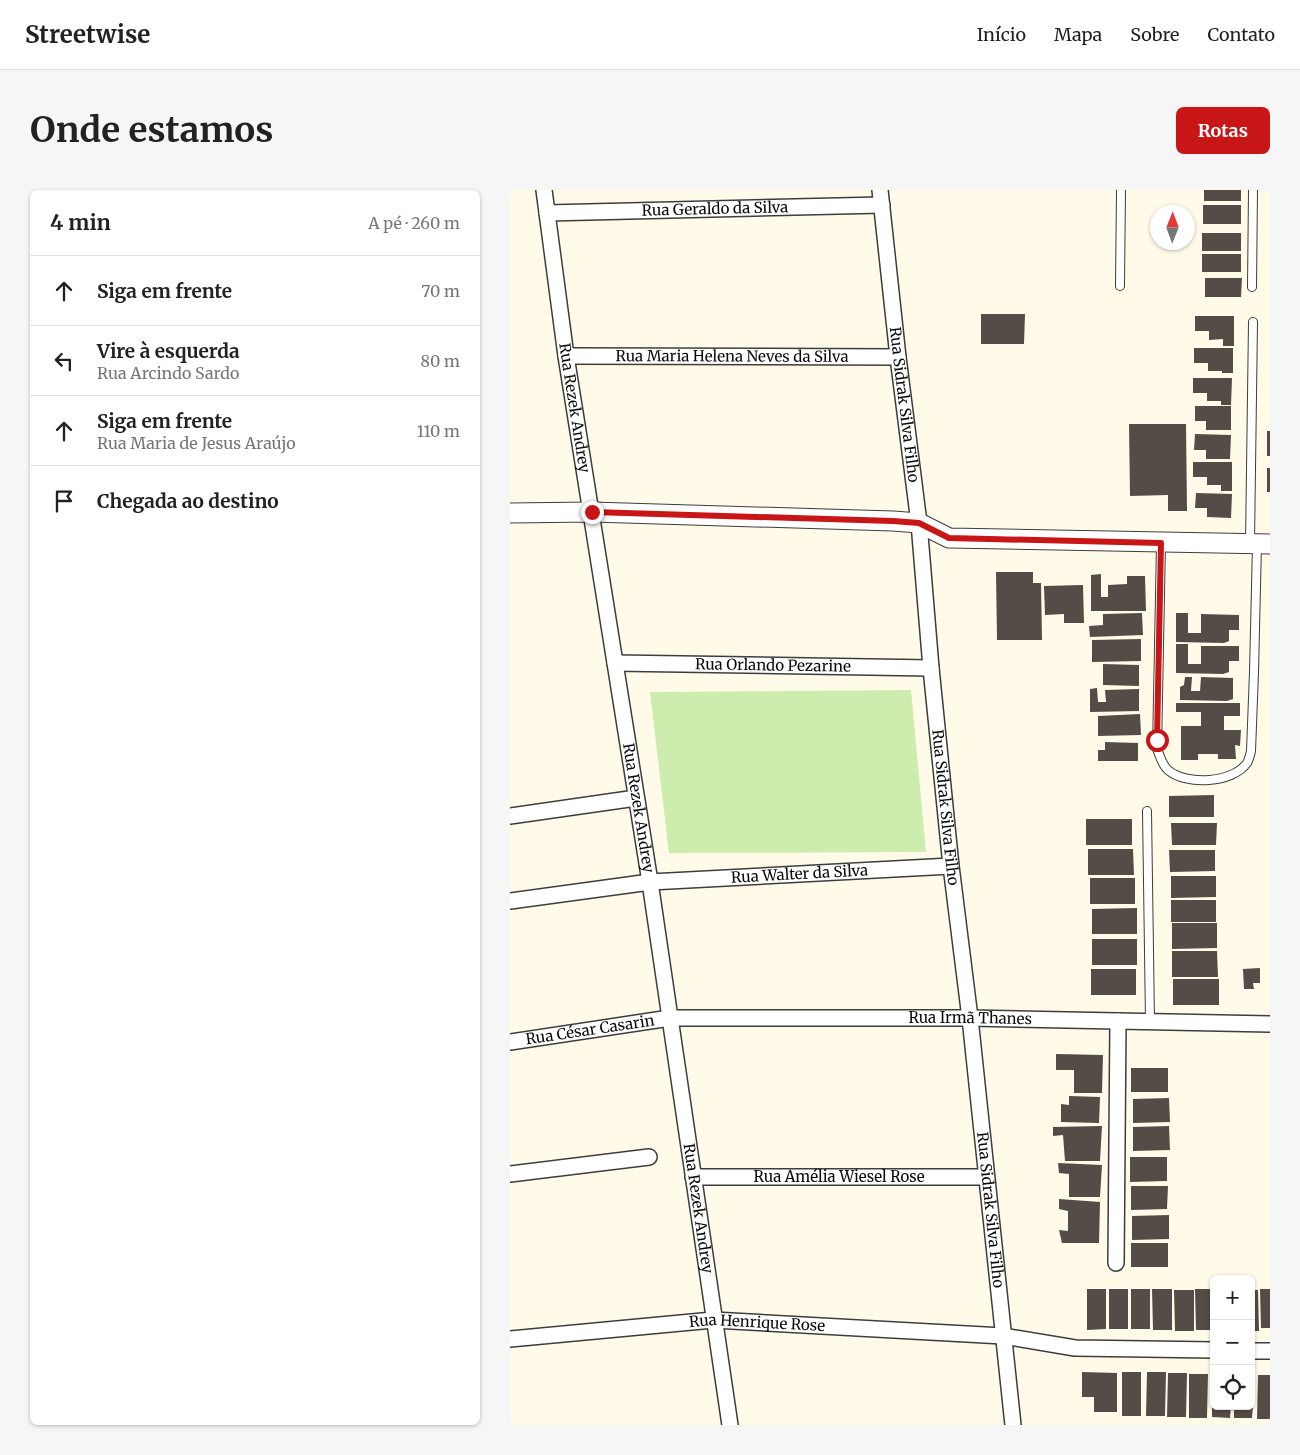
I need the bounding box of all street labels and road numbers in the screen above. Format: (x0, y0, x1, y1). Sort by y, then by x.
street label: Rua Geraldo da Silva (641, 197, 788, 220)
street label: Rua Sidrak Silva Filho (886, 326, 924, 484)
street label: Rua Rezek Andrey (555, 342, 595, 474)
street label: Rua Maria Helena Neves da Silva (615, 346, 849, 366)
street label: Rua Orlando Pezarine (695, 654, 851, 676)
street label: Rua Sidrak Silva Filho (928, 729, 963, 887)
street label: Rua Rezek Andrey (619, 742, 658, 874)
street label: Rua Walter da Silva (730, 860, 868, 887)
street label: Rua Irmã Thanes (908, 1008, 1032, 1028)
street label: Rua César Casarin (524, 1010, 656, 1049)
street label: Rua Sidrak Silva Filho (973, 1131, 1008, 1289)
street label: Rua Rezek Andrey (680, 1142, 718, 1275)
street label: Rua Amélia Wiesel Rose (753, 1167, 925, 1186)
street label: Rua Henrique Rose (688, 1310, 826, 1335)

